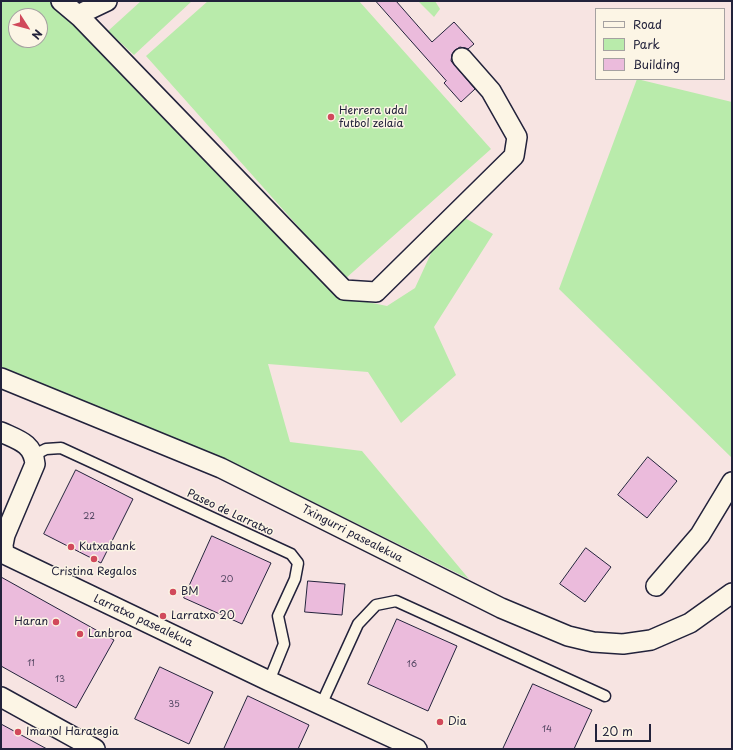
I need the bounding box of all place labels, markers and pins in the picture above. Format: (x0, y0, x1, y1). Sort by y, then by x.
place label: Herrera udal futbol zelaia (339, 104, 407, 130)
marker: Herrera udal futbol zelaia (326, 112, 336, 122)
place label: Kutxabank (79, 540, 136, 554)
marker: Kutxabank (66, 542, 76, 552)
marker: Cristina Regalos (89, 554, 99, 564)
place label: Cristina Regalos (51, 565, 137, 579)
place label: BM (181, 585, 199, 599)
marker: BM (168, 587, 178, 597)
place label: Larratxo 20 (171, 609, 235, 623)
marker: Larratxo 20 (158, 611, 168, 621)
place label: Haran (14, 615, 48, 629)
marker: Haran (51, 617, 61, 627)
place label: Lanbroa (88, 627, 132, 641)
marker: Lanbroa (75, 629, 85, 639)
place label: Dia (448, 715, 466, 729)
marker: Dia (435, 717, 445, 727)
place label: Imanol Harategia (26, 725, 119, 739)
marker: Imanol Harategia (13, 727, 23, 737)

